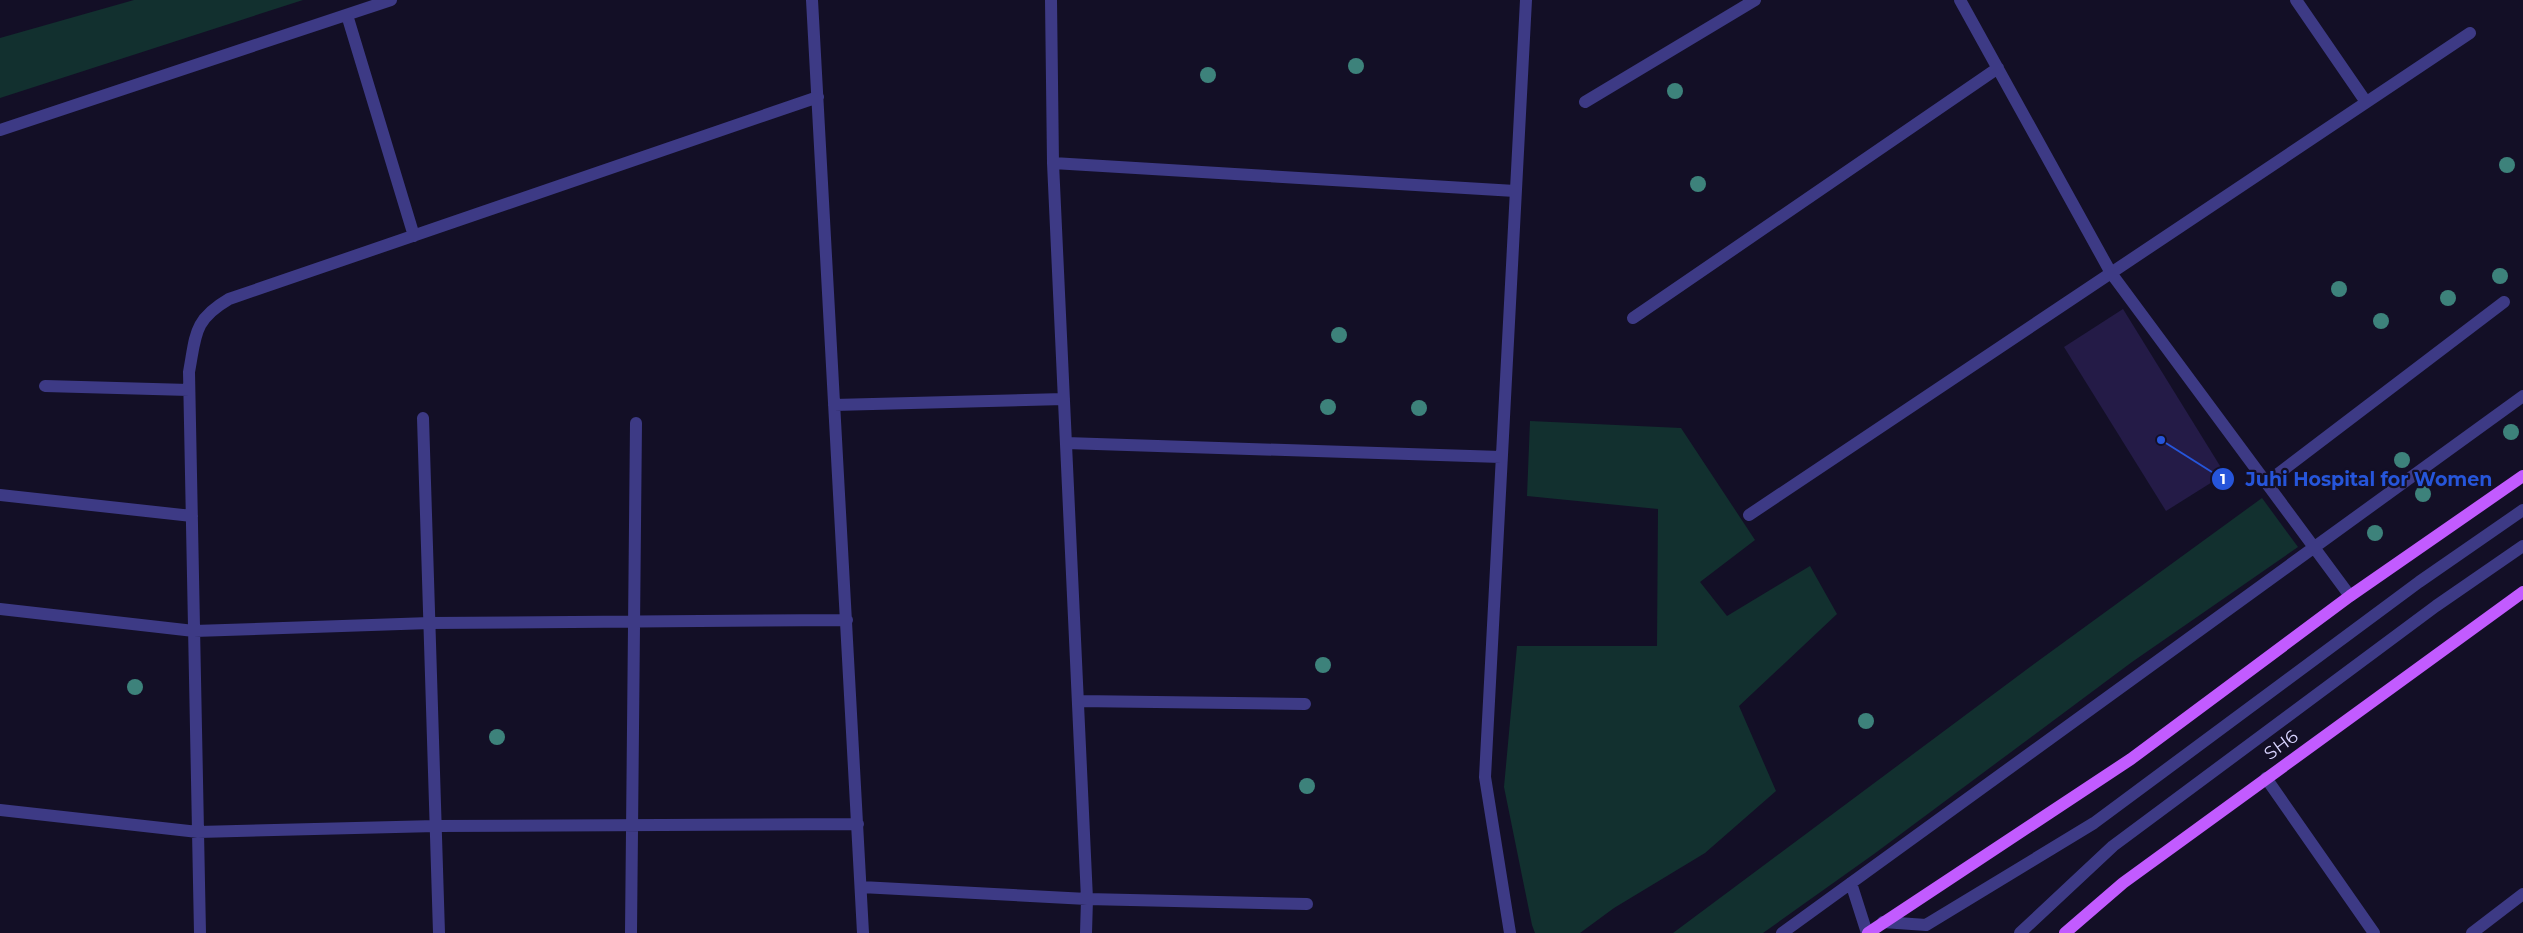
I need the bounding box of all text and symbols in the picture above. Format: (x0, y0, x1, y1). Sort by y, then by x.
callout: Juhi Hospital for Women (2210, 462, 2502, 496)
text: Juhi Hospital for Women (2245, 468, 2492, 491)
text: 1 (2220, 469, 2226, 488)
street label: SH6 (2260, 725, 2302, 765)

